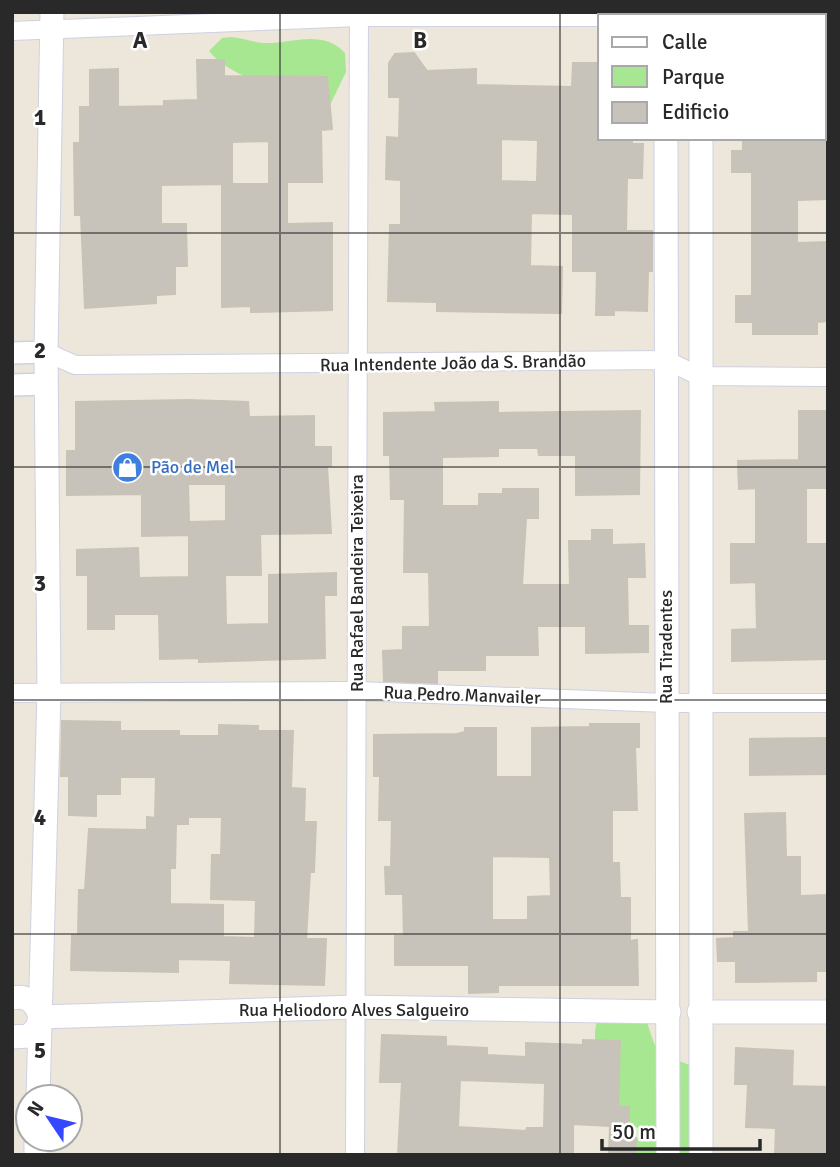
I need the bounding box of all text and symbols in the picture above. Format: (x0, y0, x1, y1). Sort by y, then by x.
legend (598, 14, 826, 140)
text: A (133, 26, 148, 55)
text: B (413, 26, 427, 55)
text: Calle (662, 29, 708, 55)
text: Parque (662, 64, 725, 90)
text: Edificio (662, 99, 729, 125)
text: 1 (34, 103, 46, 132)
text: 2 (34, 336, 46, 365)
street label: Rua Intendente João da S. Brandão (320, 350, 586, 376)
shop icon: Pão de Mel (111, 450, 145, 484)
place label: Pão de Mel (151, 456, 235, 478)
street label: Rua Rafael Bandeira Teixeira (346, 474, 368, 692)
text: 3 (34, 569, 46, 598)
street label: Rua Tiradentes (655, 590, 677, 704)
street label: Rua Pedro Manvailer (383, 681, 541, 709)
text: 4 (34, 803, 46, 832)
street label: Rua Heliodoro Alves Salgueiro (239, 999, 469, 1021)
text: 5 (34, 1036, 46, 1065)
north arrow (14, 1083, 84, 1153)
text: N (22, 1097, 50, 1121)
scale bar (602, 1108, 760, 1152)
text: 50 m (612, 1119, 656, 1145)

